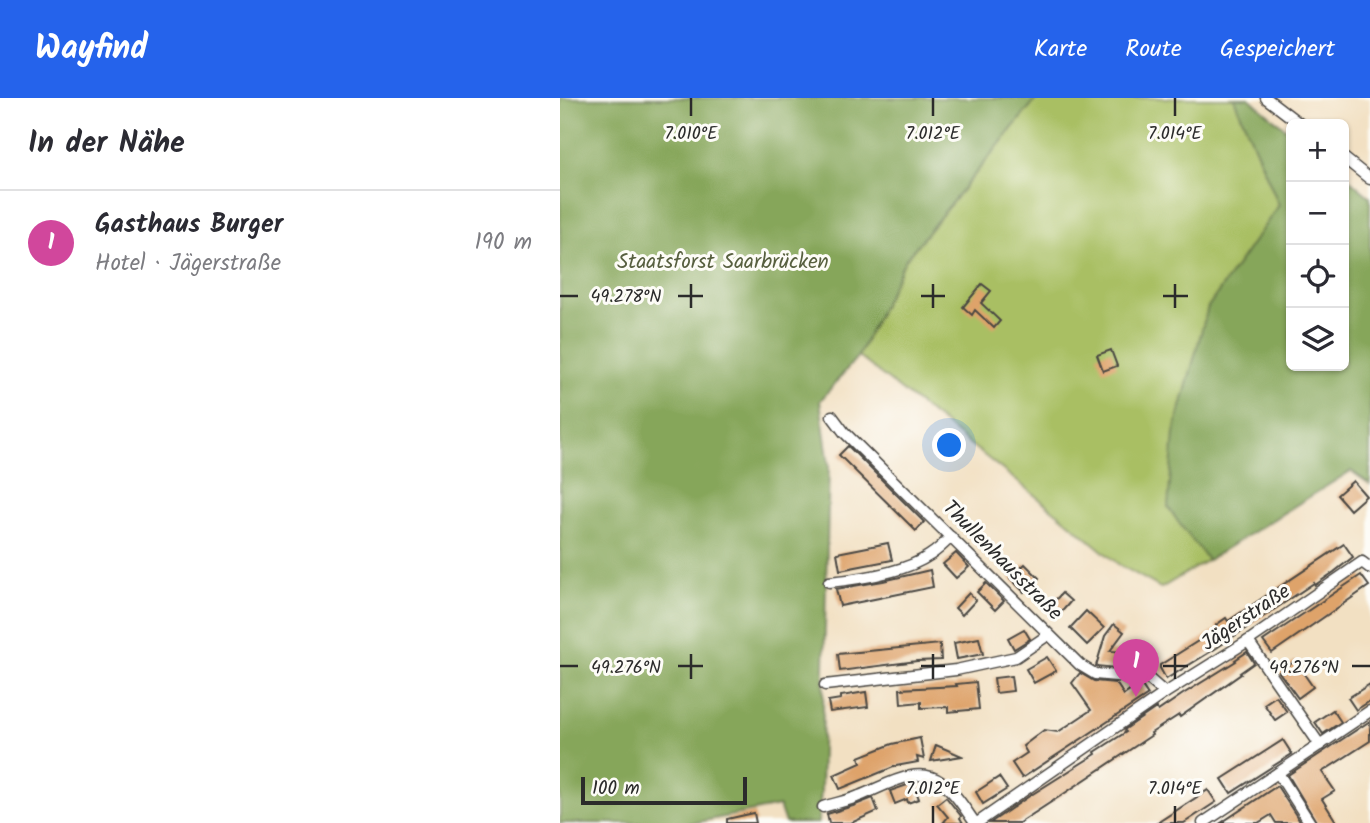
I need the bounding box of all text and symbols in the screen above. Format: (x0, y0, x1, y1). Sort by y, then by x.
text: Wayfind (35, 23, 148, 76)
text: Karte (1034, 30, 1087, 69)
text: Route (1125, 30, 1182, 69)
text: Gespeichert (1220, 30, 1335, 69)
map controls (1286, 119, 1349, 371)
button: + (1286, 119, 1349, 182)
text: In der Nähe (28, 120, 185, 168)
text: 7.010°E (665, 120, 718, 149)
text: 7.012°E (906, 120, 961, 149)
text: 7.014°E (1148, 120, 1202, 149)
button: − (1286, 182, 1349, 245)
text: Gasthaus Burger (95, 204, 283, 246)
text: 1 (48, 225, 54, 261)
text: 190 m (475, 225, 532, 261)
button: locate (1286, 245, 1349, 308)
text: Hotel · Jägerstraße (95, 246, 281, 282)
park label: Staatsforst Saarbrücken (617, 246, 829, 279)
text: 49.278°N (591, 283, 661, 312)
button: layers (1286, 308, 1349, 371)
your location (932, 428, 966, 462)
street label: Thullenhausstraße (934, 493, 1070, 629)
street label: Jägerstraße (1195, 576, 1298, 660)
pin: 1 (1113, 639, 1159, 697)
text: 49.276°N (591, 654, 661, 683)
text: 49.276°N (1269, 654, 1339, 683)
scale bar (581, 774, 747, 806)
text: 100 m (592, 774, 640, 804)
text: 7.012°E (906, 775, 961, 804)
text: 7.014°E (1148, 775, 1202, 804)

